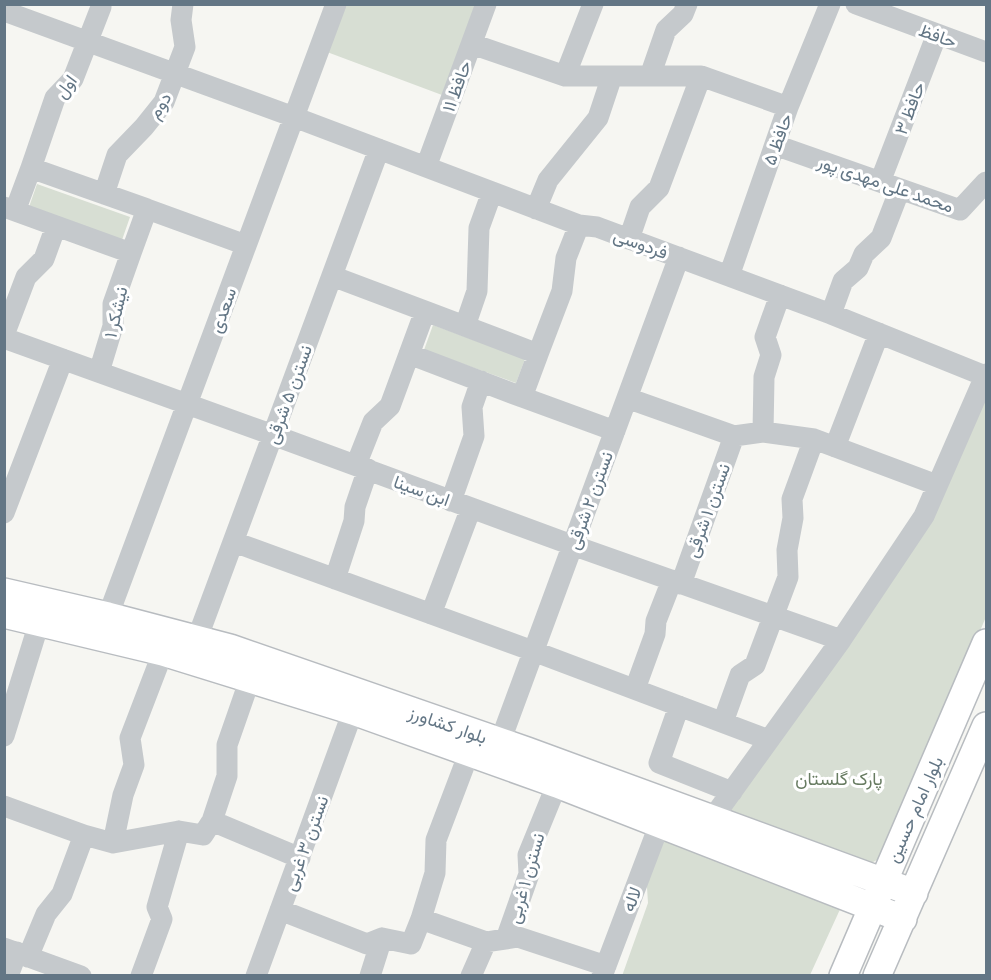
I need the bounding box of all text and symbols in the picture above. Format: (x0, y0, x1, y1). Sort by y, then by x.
street label: حافظ (916, 18, 960, 52)
street label: حافظ ۱۱ (437, 57, 475, 115)
street label: اول (49, 70, 82, 103)
street label: حافظ ۳ (889, 79, 929, 137)
street label: دوم (142, 88, 177, 124)
street label: حافظ ۵ (758, 110, 796, 168)
street label: محمد علی مهدی پور (814, 149, 957, 218)
street label: فردوسی (610, 223, 671, 264)
street label: نیشکر ۱ (98, 284, 133, 340)
street label: سعدی (204, 284, 241, 336)
street label: نسترن ۵ شرقی (260, 341, 317, 447)
street label: نسترن ۲ شرقی (561, 448, 618, 552)
street label: نسترن ۱ شرقی (680, 460, 735, 560)
street label: ابن سینا (391, 470, 453, 511)
street label: بلوار کشاورز (405, 700, 490, 749)
street label: بلوار امام حسین (881, 752, 949, 866)
park label: پارک گلستان (795, 767, 883, 791)
street label: نسترن ۳ غربی (278, 792, 333, 894)
street label: نسترن ۱ غربی (502, 830, 549, 926)
street label: لاله (616, 884, 646, 914)

